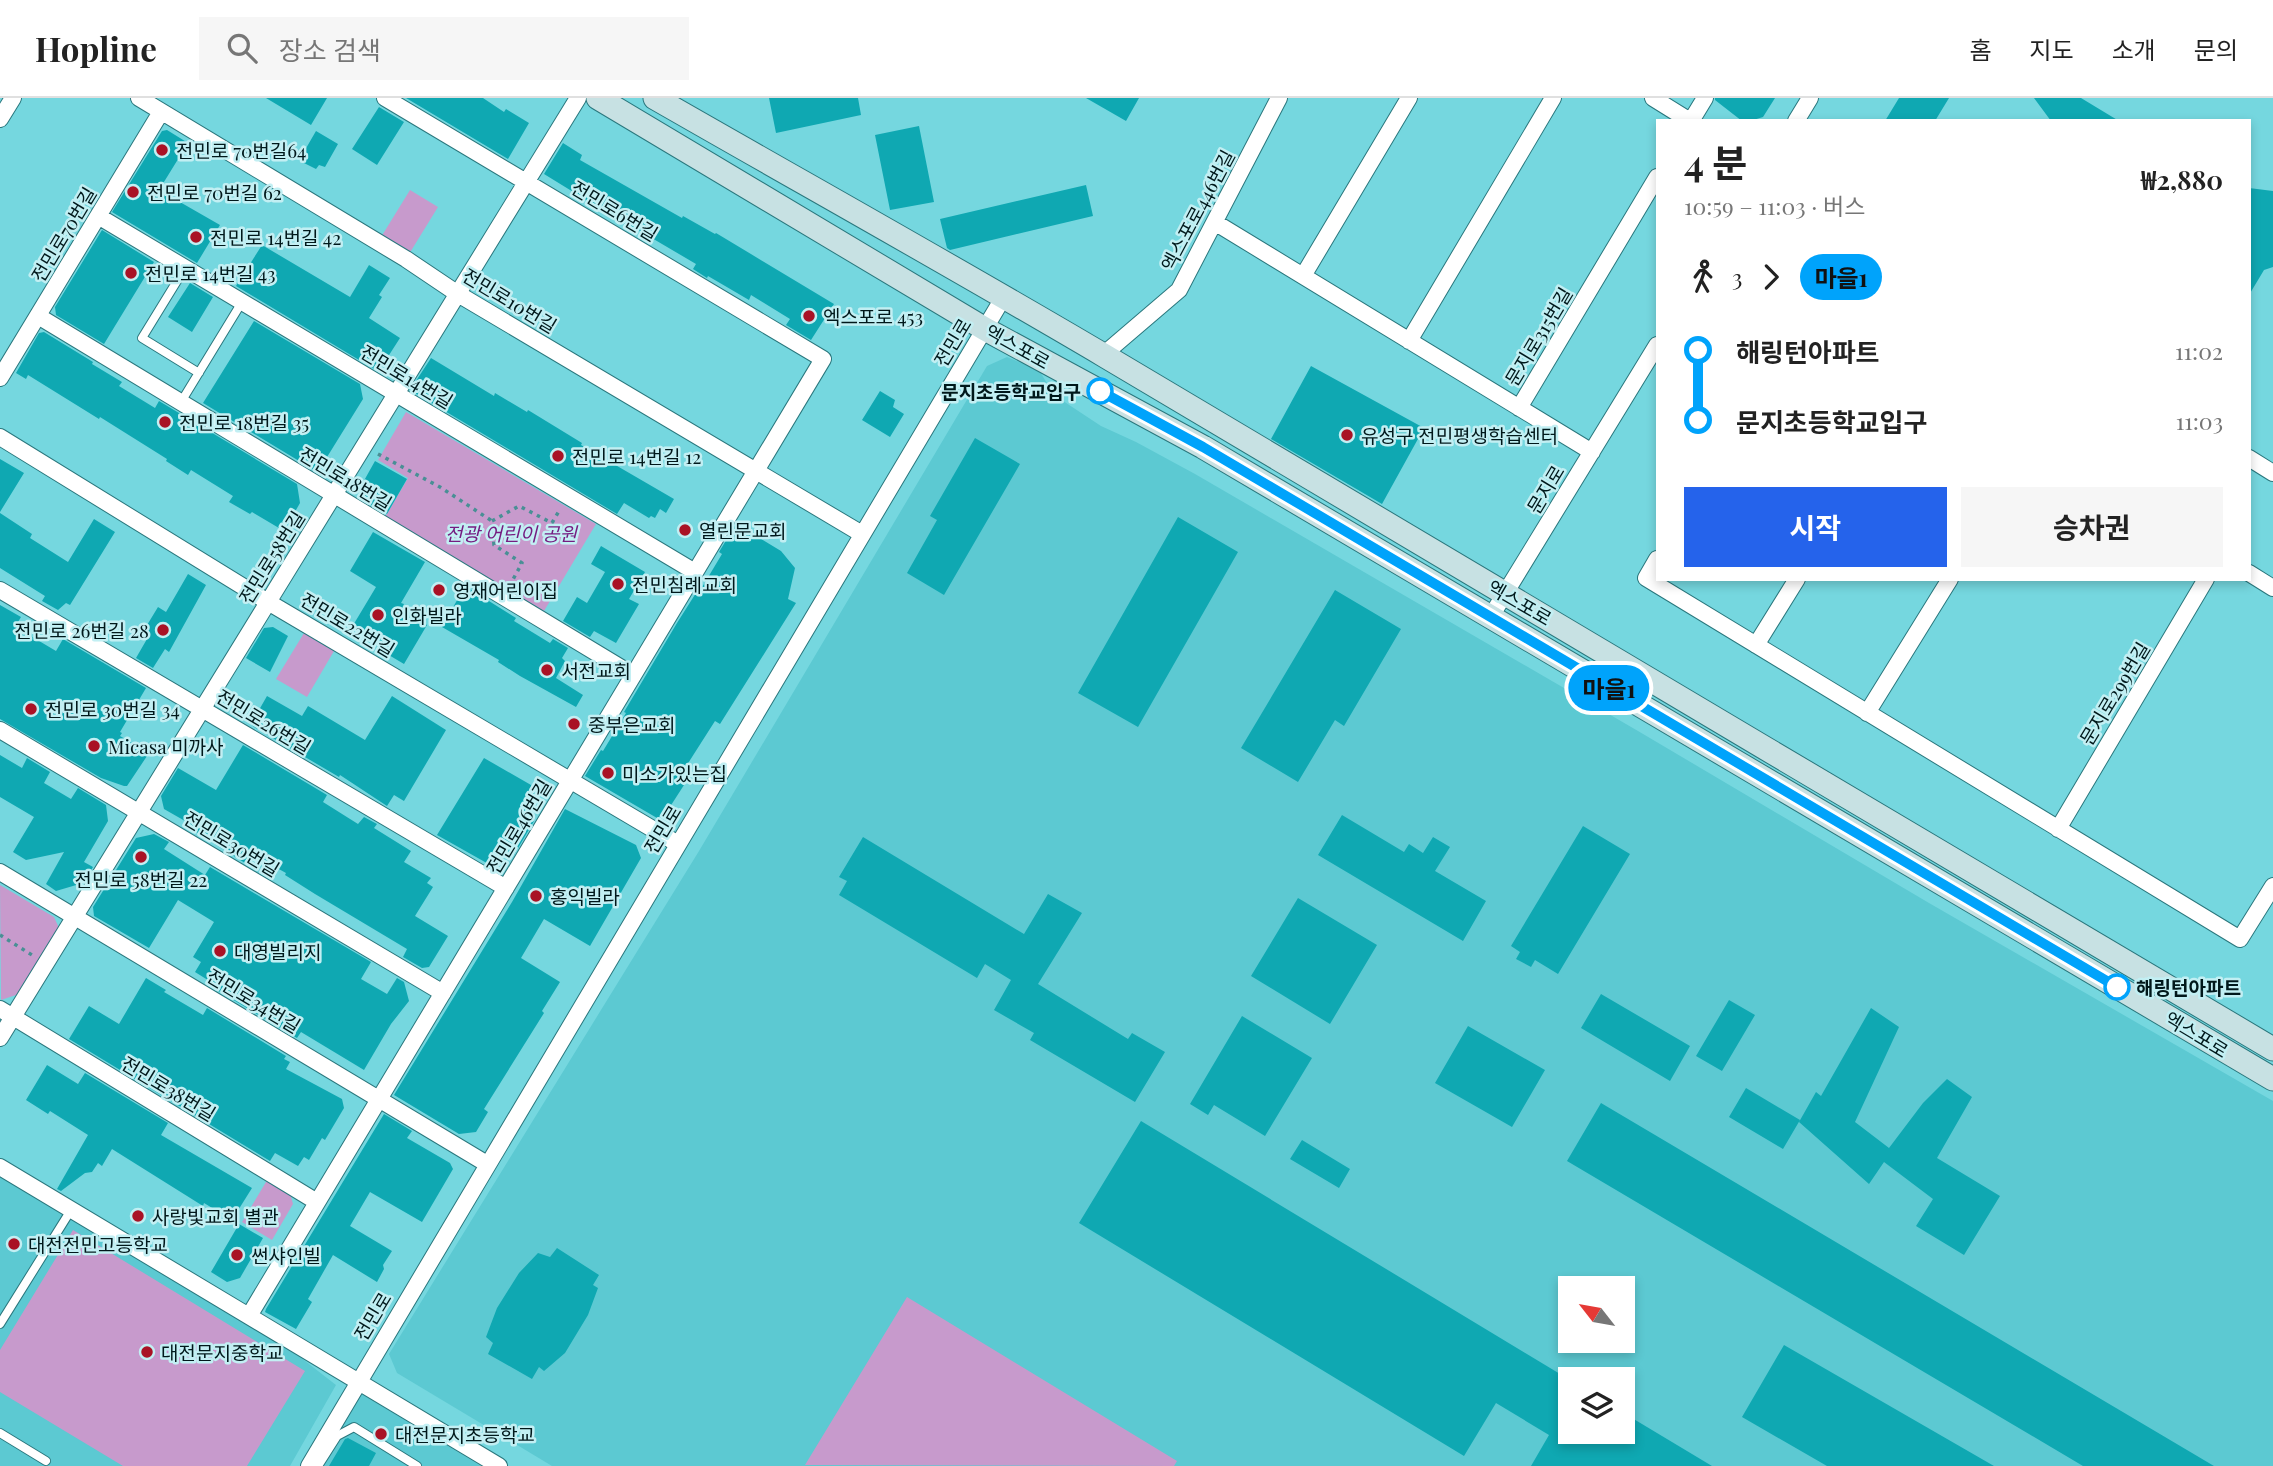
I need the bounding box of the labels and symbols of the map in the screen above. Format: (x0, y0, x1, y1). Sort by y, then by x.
place label: 전민로 70번길64 (176, 137, 306, 163)
marker: 전민로 70번길64 (154, 142, 170, 158)
street label: 엑스포로446번길 (1154, 145, 1240, 275)
street label: 전민로6번길 (567, 174, 663, 246)
place label: 전민로 70번길 62 (147, 179, 282, 205)
street label: 전민로70번길 (24, 182, 102, 286)
marker: 전민로 70번길 62 (125, 184, 141, 200)
place label: 전민로 14번길 42 (210, 224, 341, 250)
marker: 전민로 14번길 42 (188, 229, 204, 245)
place label: 전민로 14번길 43 (145, 260, 275, 286)
street label: 전민로10번길 (458, 262, 562, 338)
marker: 전민로 14번길 43 (123, 265, 139, 281)
street label: 문지로315번길 (1498, 282, 1578, 390)
place label: 엑스포로 453 (823, 303, 923, 329)
marker: 엑스포로 453 (801, 308, 817, 324)
street label: 전민로 (927, 313, 977, 371)
street label: 엑스포로 (981, 318, 1055, 374)
street label: 전민로14번길 (356, 338, 458, 414)
place label: 문지초등학교입구 (941, 378, 1081, 404)
marker: 문지초등학교입구 (1087, 378, 1113, 404)
place label: 전민로 18번길 35 (179, 409, 309, 435)
marker: 전민로 18번길 35 (157, 414, 173, 430)
place label: 유성구 전민평생학습센터 (1361, 422, 1558, 448)
marker: 유성구 전민평생학습센터 (1339, 427, 1355, 443)
street label: 전민로18번길 (295, 440, 397, 516)
place label: 전민로 14번길 12 (572, 443, 701, 469)
marker: 전민로 14번길 12 (550, 448, 566, 464)
street label: 문지로 (1520, 460, 1570, 518)
street label: 전민로58번길 (232, 506, 310, 608)
place label: 열린문교회 (699, 517, 786, 543)
park label: 전광 어린이 공원 (445, 520, 579, 546)
marker: 열린문교회 (677, 522, 693, 538)
place label: 전민침례교회 (632, 571, 737, 597)
street label: 엑스포로 (1483, 573, 1557, 631)
marker: 전민침례교회 (610, 576, 626, 592)
place label: 영재어린이집 (453, 577, 558, 603)
marker: 영재어린이집 (431, 582, 447, 598)
street label: 전민로22번길 (296, 586, 400, 662)
place label: 인화빌라 (392, 602, 462, 628)
marker: 인화빌라 (370, 607, 386, 623)
place label: 전민로 26번길 28 (14, 617, 149, 643)
marker: 전민로 26번길 28 (155, 622, 171, 638)
street label: 문지로299번길 (2073, 637, 2155, 749)
place label: 서전교회 (561, 657, 631, 683)
marker: 서전교회 (539, 662, 555, 678)
line badge: 마을1 (1569, 665, 1649, 711)
street label: 전민로26번길 (212, 682, 316, 760)
place label: 전민로 30번길 34 (45, 696, 180, 722)
marker: 전민로 30번길 34 (23, 701, 39, 717)
place label: 중부은교회 (588, 711, 675, 737)
marker: 중부은교회 (566, 716, 582, 732)
place label: Micasa 미까사 (108, 733, 224, 759)
marker: Micasa 미까사 (86, 738, 102, 754)
place label: 미소가있는집 (622, 760, 727, 786)
marker: 미소가있는집 (600, 765, 616, 781)
street label: 전민로46번길 (479, 774, 557, 878)
street label: 전민로 (637, 800, 687, 858)
street label: 전민로30번길 (179, 804, 285, 882)
marker: 전민로 58번길 22 (133, 849, 149, 865)
place label: 전민로 58번길 22 (75, 866, 207, 892)
place label: 홍익빌라 (550, 883, 620, 909)
marker: 홍익빌라 (528, 888, 544, 904)
place label: 대영빌리지 (234, 938, 321, 964)
marker: 대영빌리지 (212, 943, 228, 959)
street label: 전민로34번길 (202, 962, 306, 1038)
marker: 해링턴아파트 (2104, 974, 2130, 1000)
place label: 해링턴아파트 (2136, 974, 2241, 1000)
street label: 엑스포로 (2160, 1005, 2234, 1063)
street label: 전민로38번길 (117, 1050, 221, 1126)
place label: 사랑빛교회 별관 (152, 1203, 279, 1229)
marker: 사랑빛교회 별관 (130, 1208, 146, 1224)
place label: 대전전민고등학교 (28, 1231, 168, 1257)
marker: 대전전민고등학교 (6, 1236, 22, 1252)
place label: 썬샤인빌 (251, 1242, 321, 1268)
marker: 썬샤인빌 (229, 1247, 245, 1263)
north arrow (1558, 1276, 1634, 1353)
street label: 전민로 (347, 1287, 397, 1345)
place label: 대전문지중학교 (161, 1339, 283, 1365)
marker: 대전문지중학교 (139, 1344, 155, 1360)
place label: 대전문지초등학교 (395, 1421, 535, 1447)
marker: 대전문지초등학교 (373, 1426, 389, 1442)

